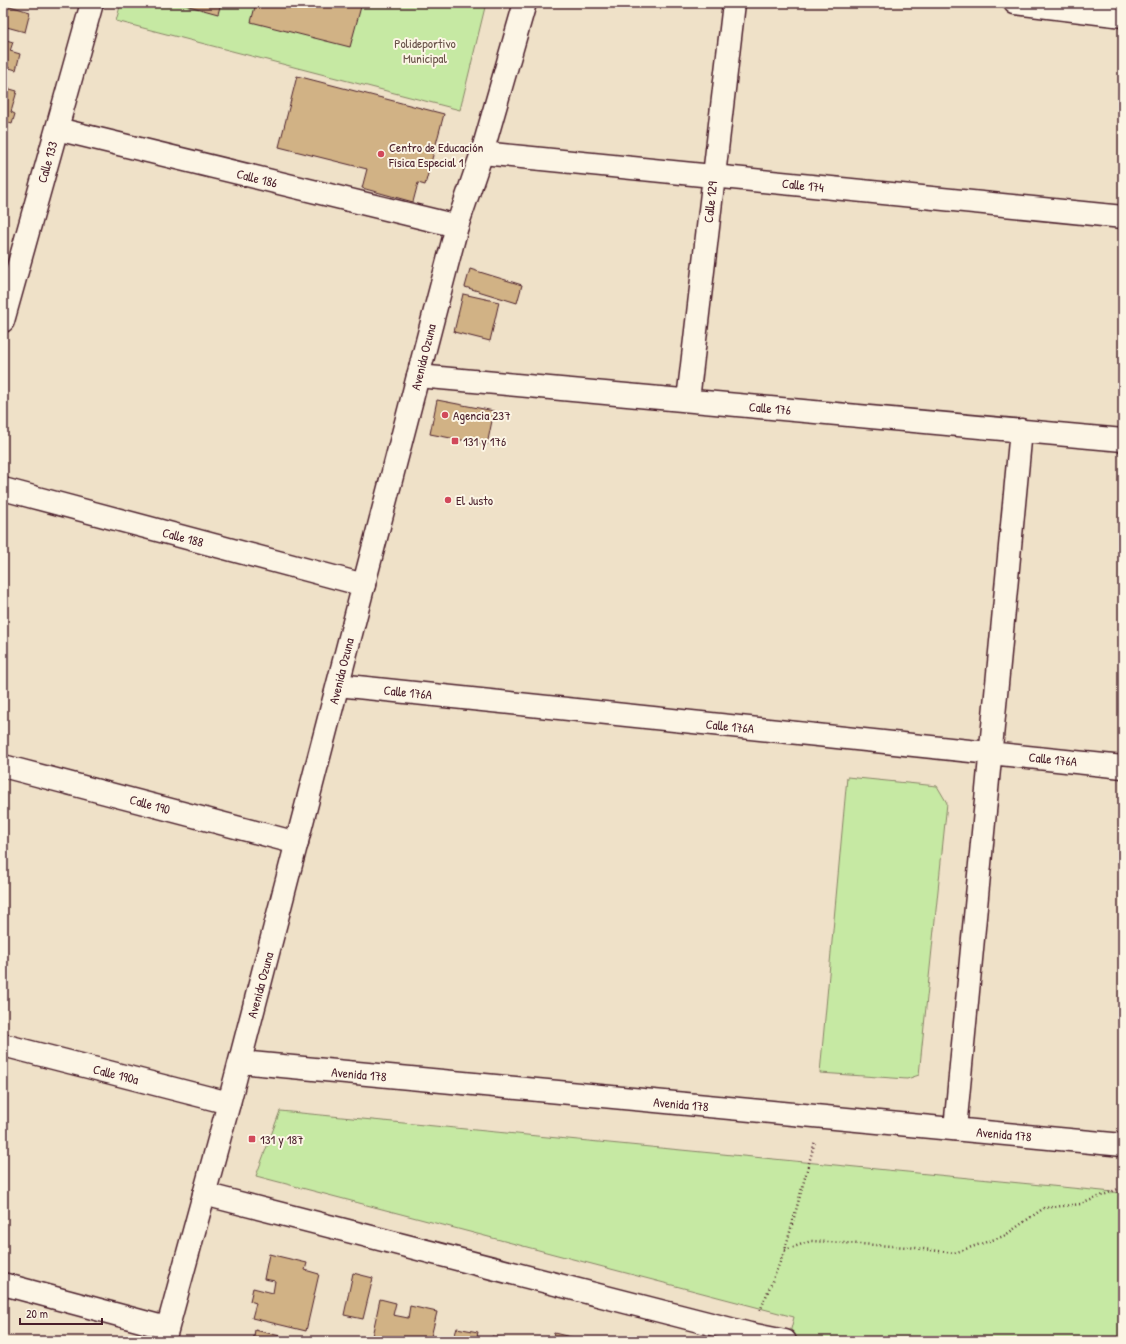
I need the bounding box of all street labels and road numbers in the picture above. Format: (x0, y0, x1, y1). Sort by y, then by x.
street label: Calle 133 (33, 139, 62, 185)
street label: Calle 186 (235, 164, 279, 192)
street label: Calle 174 (781, 174, 825, 196)
street label: Calle 129 (699, 180, 721, 224)
street label: Avenida Ozuna (406, 322, 440, 392)
street label: Calle 176 (748, 397, 792, 419)
street label: Calle 188 (160, 523, 206, 551)
street label: Avenida Ozuna (324, 636, 358, 706)
street label: Calle 176A (383, 681, 434, 704)
street label: Calle 176A (705, 715, 756, 738)
street label: Calle 176A (1028, 748, 1079, 771)
street label: Calle 190 (128, 790, 172, 818)
street label: Avenida Ozuna (243, 950, 277, 1020)
street label: Calle 190a (91, 1060, 141, 1088)
street label: Avenida 178 (331, 1063, 388, 1085)
street label: Avenida 178 (653, 1093, 710, 1115)
street label: Avenida 178 (976, 1123, 1033, 1145)

